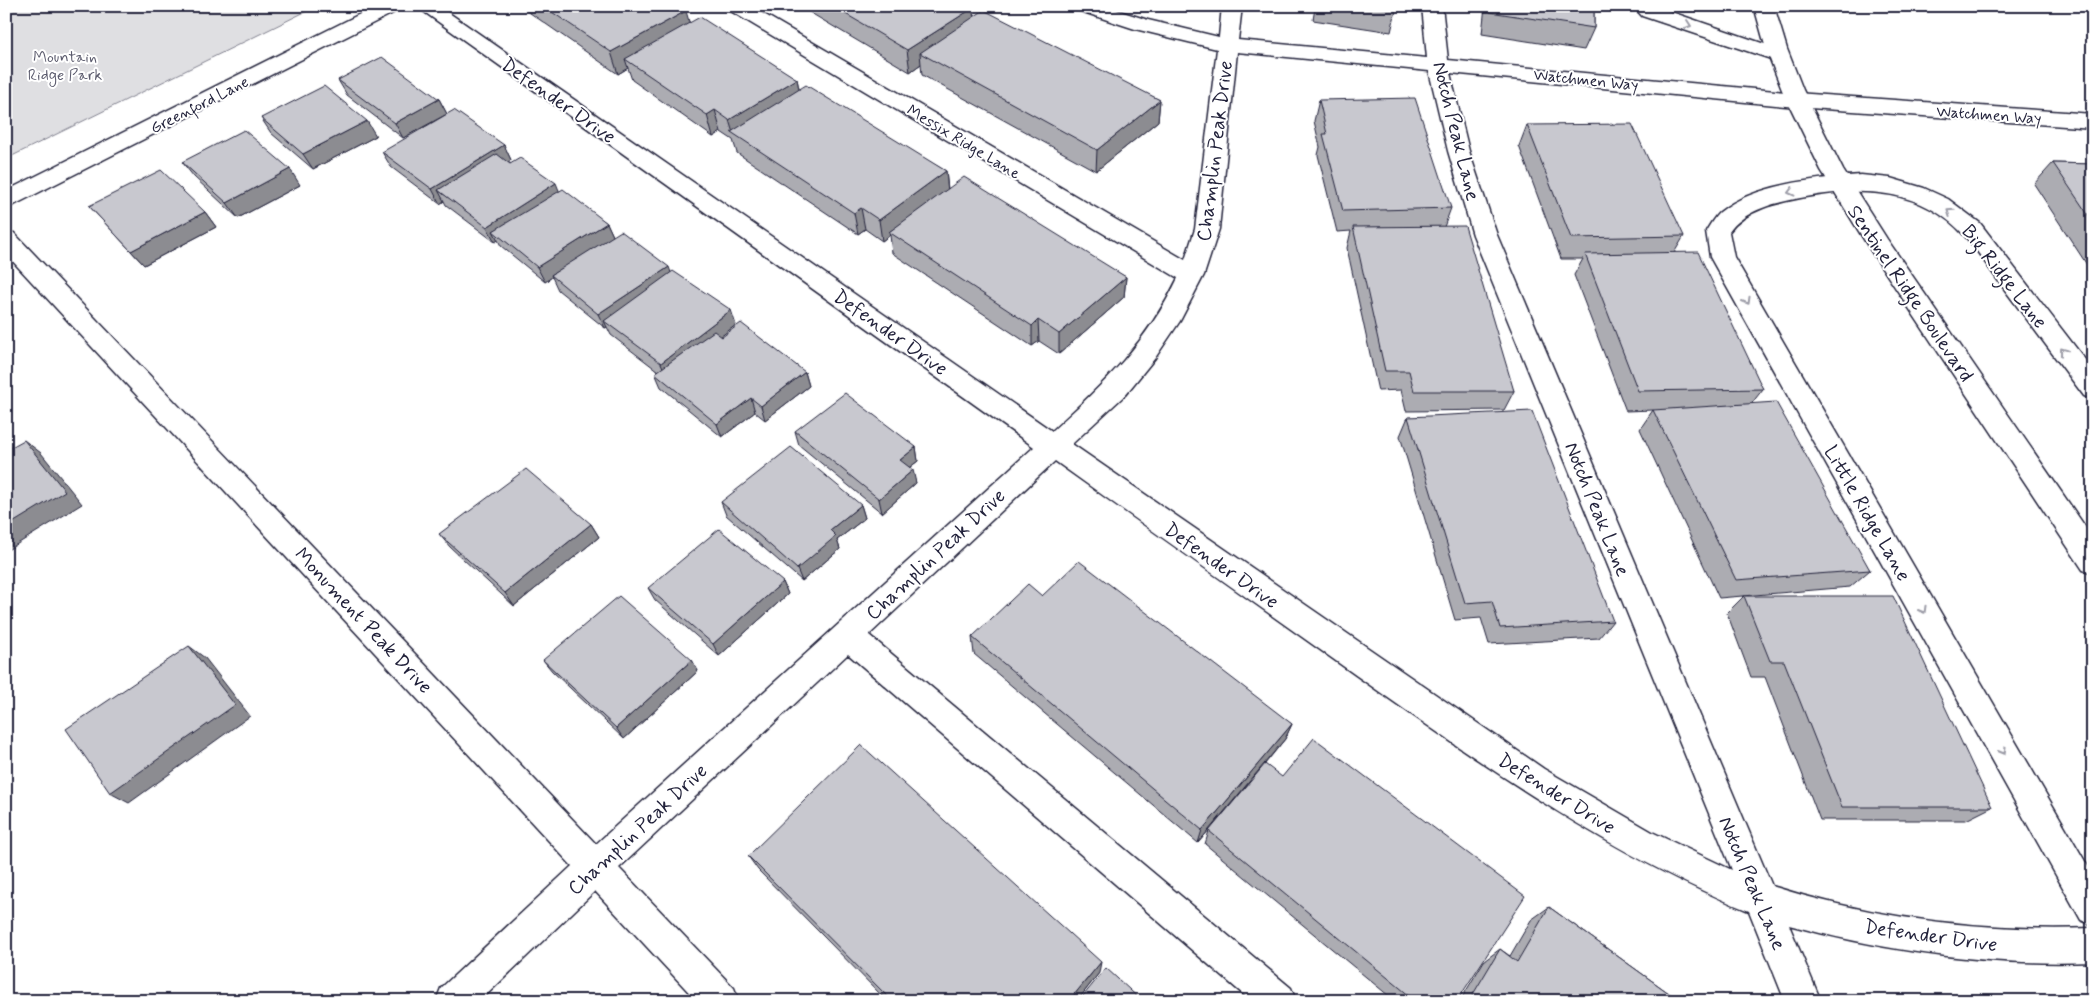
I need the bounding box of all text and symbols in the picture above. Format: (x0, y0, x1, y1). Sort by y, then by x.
one-way arrow (1683, 19, 1692, 29)
park label: Mountain Ridge Park (28, 47, 102, 87)
street label: Defender Drive (495, 52, 621, 151)
street label: Champlin Peak Drive (1191, 59, 1240, 243)
street label: Notch Peak Lane (1425, 59, 1486, 204)
street label: Watchmen Way (1532, 65, 1639, 96)
street label: Greenford Lane (147, 72, 253, 141)
street label: Messix Ridge Lane (903, 100, 1024, 185)
street label: Watchmen Way (1936, 101, 2042, 130)
one-way arrow (1786, 186, 1795, 197)
street label: Sentinel Ridge Boulevard (1839, 200, 1979, 389)
one-way arrow (1947, 208, 1956, 218)
street label: Big Ridge Lane (1953, 219, 2053, 336)
street label: Defender Drive (827, 284, 953, 383)
one-way arrow (1741, 296, 1751, 305)
one-way arrow (2061, 348, 2069, 357)
street label: Notch Peak Lane (1557, 438, 1636, 581)
street label: Little Ridge Lane (1817, 441, 1917, 587)
street label: Champlin Peak Drive (860, 483, 1012, 627)
street label: Defender Drive (1158, 517, 1284, 616)
street label: Monument Peak Drive (288, 542, 438, 700)
one-way arrow (1917, 604, 1927, 613)
one-way arrow (1997, 745, 2007, 754)
street label: Defender Drive (1492, 747, 1620, 841)
street label: Champlin Peak Drive (562, 758, 714, 902)
street label: Notch Peak Lane (1711, 813, 1792, 955)
street label: Defender Drive (1863, 914, 1999, 959)

